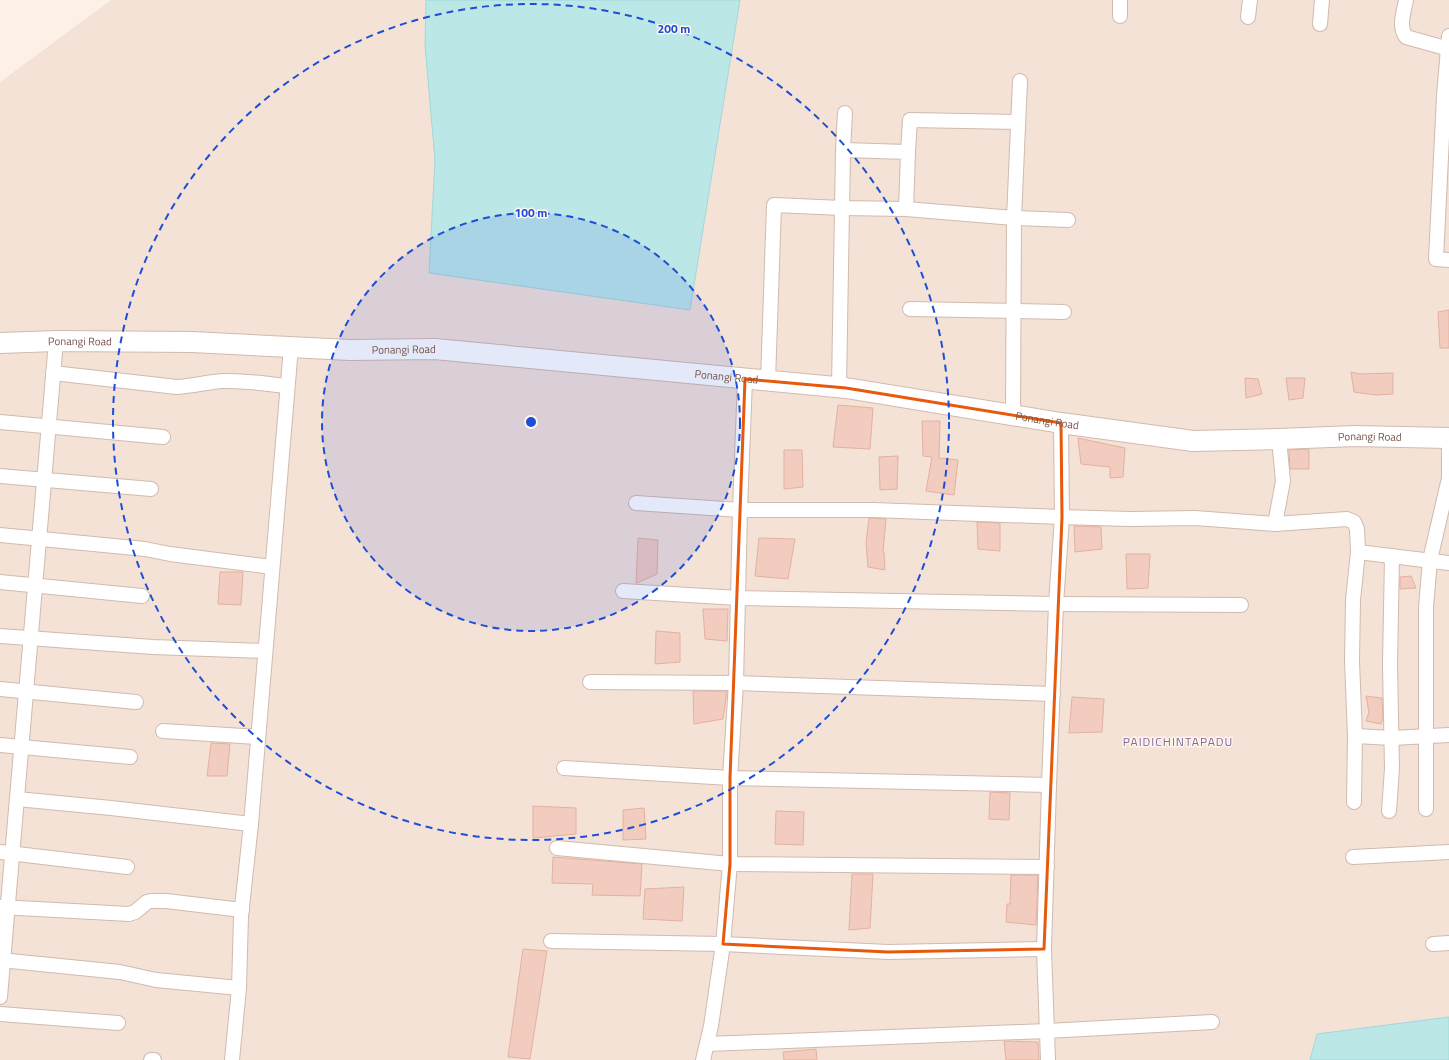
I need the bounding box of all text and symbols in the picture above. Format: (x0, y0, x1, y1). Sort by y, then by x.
text: 200 m (658, 19, 690, 38)
text: 100 m (515, 203, 547, 222)
street label: Ponangi Road (48, 333, 112, 349)
street label: Ponangi Road (372, 341, 436, 358)
street label: Ponangi Road (694, 366, 759, 388)
street label: Ponangi Road (1014, 408, 1080, 433)
centre of rings (524, 415, 538, 429)
street label: Ponangi Road (1337, 428, 1402, 445)
district label: PAIDICHINTAPADU (1123, 732, 1233, 751)

